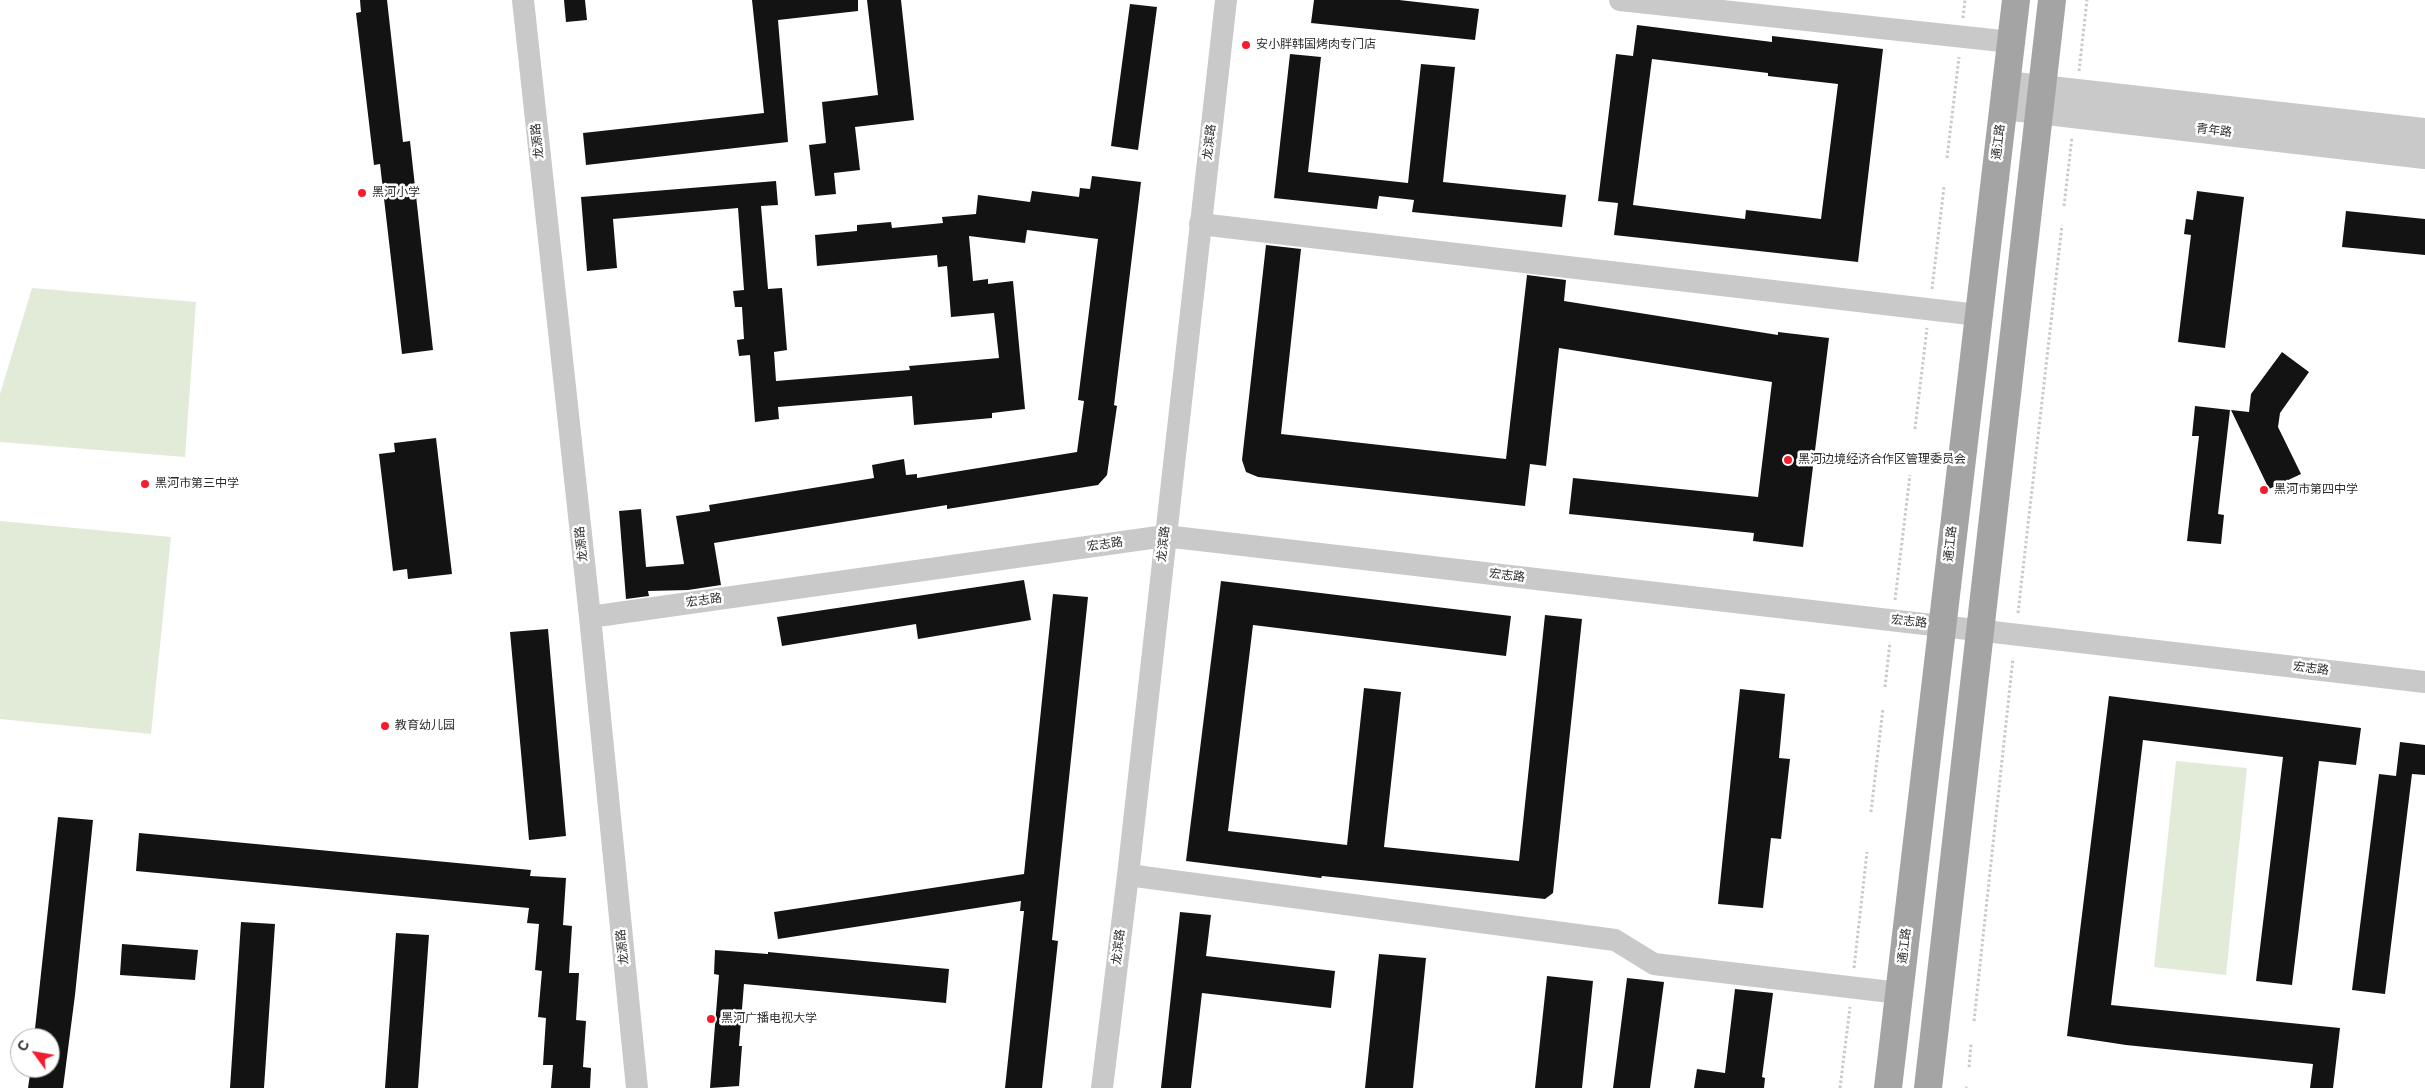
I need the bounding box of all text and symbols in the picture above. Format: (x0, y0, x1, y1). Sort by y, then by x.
place label: 安小胖韩国烤肉专门店 (1256, 38, 1376, 52)
marker: 安小胖韩国烤肉专门店 (1240, 39, 1252, 51)
street label: 龙源路 (529, 122, 547, 160)
street label: 青年路 (2195, 122, 2233, 140)
street label: 龙滨路 (1201, 123, 1219, 161)
street label: 通江路 (1990, 123, 2008, 161)
place label: 黑河小学 (372, 186, 420, 200)
marker: 黑河小学 (356, 187, 368, 199)
place label: 黑河边境经济合作区管理委员会 (1798, 453, 1966, 467)
marker: 黑河边境经济合作区管理委员会 (1782, 454, 1794, 466)
place label: 黑河市第三中学 (155, 477, 239, 491)
marker: 黑河市第三中学 (139, 478, 151, 490)
place label: 黑河市第四中学 (2274, 483, 2358, 497)
marker: 黑河市第四中学 (2258, 484, 2270, 496)
street label: 龙源路 (573, 525, 591, 563)
street label: 龙滨路 (1155, 525, 1173, 563)
street label: 通江路 (1942, 525, 1960, 563)
street label: 宏志路 (1086, 535, 1124, 555)
street label: 宏志路 (1488, 567, 1526, 585)
street label: 宏志路 (685, 591, 723, 611)
street label: 宏志路 (1890, 613, 1928, 631)
street label: 宏志路 (2292, 660, 2330, 678)
place label: 教育幼儿园 (395, 719, 455, 733)
marker: 教育幼儿园 (379, 720, 391, 732)
street label: 通江路 (1896, 927, 1914, 965)
street label: 龙源路 (614, 928, 632, 966)
street label: 龙滨路 (1110, 928, 1128, 966)
place label: 黑河广播电视大学 (721, 1012, 817, 1026)
marker: 黑河广播电视大学 (705, 1013, 717, 1025)
north arrow (10, 1028, 60, 1078)
text: С (13, 1037, 33, 1055)

